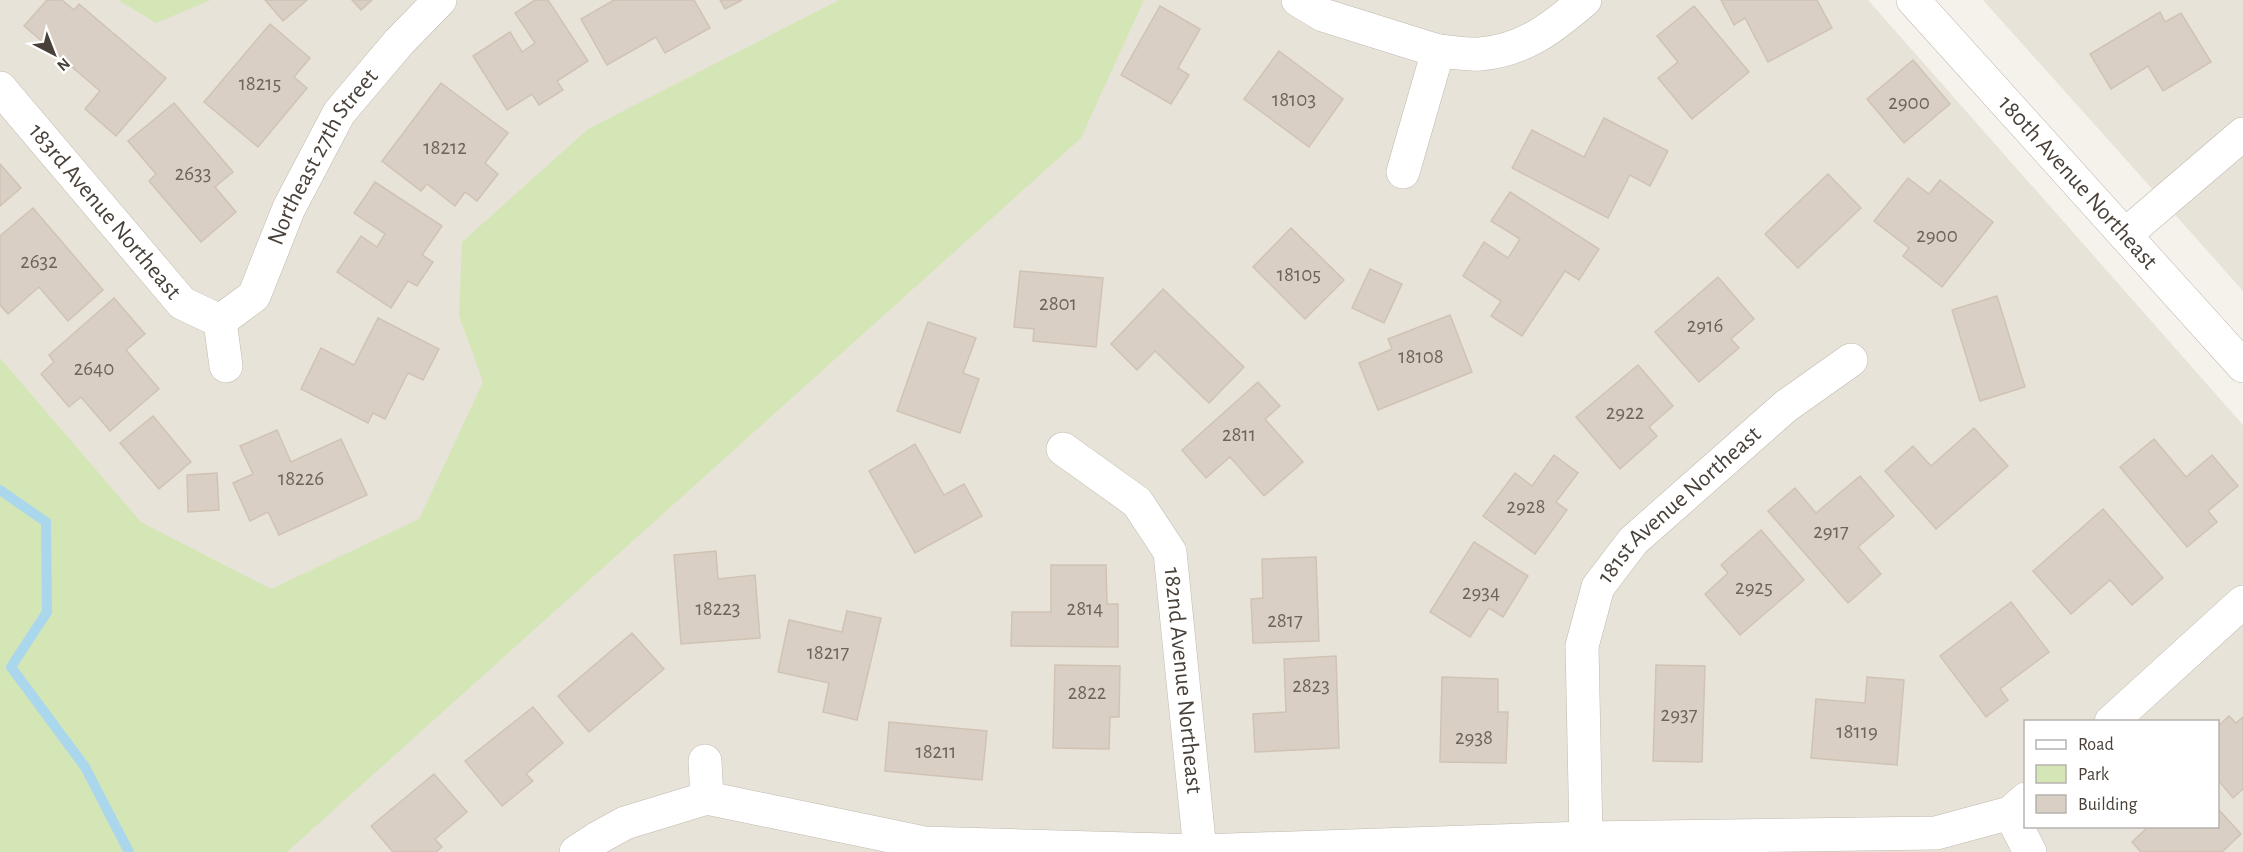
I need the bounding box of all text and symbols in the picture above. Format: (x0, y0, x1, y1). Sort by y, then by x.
north arrow (24, 24, 84, 84)
text: N (54, 55, 73, 74)
street label: Northeast 27th Street (264, 64, 383, 248)
house number: 18215 (239, 73, 281, 94)
house number: 18103 (1272, 89, 1316, 110)
street label: 180th Avenue Northeast (1994, 91, 2162, 274)
house number: 2900 (1888, 92, 1930, 113)
street label: 183rd Avenue Northeast (24, 119, 186, 304)
house number: 18212 (423, 137, 467, 158)
house number: 2633 (175, 163, 211, 184)
house number: 2900 (1916, 225, 1958, 246)
house number: 2632 (20, 251, 58, 272)
house number: 18105 (1277, 264, 1321, 285)
house number: 2801 (1039, 293, 1077, 314)
house number: 2916 (1687, 315, 1723, 336)
house number: 18108 (1398, 346, 1444, 367)
house number: 2640 (74, 358, 114, 379)
house number: 2922 (1606, 402, 1644, 423)
street label: 181st Avenue Northeast (1593, 422, 1766, 588)
house number: 2811 (1222, 424, 1256, 445)
house number: 18226 (278, 468, 324, 489)
house number: 2928 (1507, 496, 1545, 517)
house number: 2917 (1813, 521, 1849, 542)
street label: 182nd Avenue Northeast (1160, 566, 1206, 795)
house number: 2925 (1735, 577, 1773, 598)
house number: 2934 (1462, 582, 1500, 603)
house number: 18223 (696, 598, 740, 619)
house number: 2814 (1067, 598, 1103, 619)
house number: 2817 (1267, 610, 1303, 631)
house number: 18217 (807, 642, 850, 663)
house number: 2823 (1292, 675, 1330, 696)
house number: 2822 (1068, 682, 1106, 703)
house number: 2937 (1661, 704, 1698, 725)
legend (2024, 720, 2219, 828)
house number: 18119 (1836, 721, 1878, 742)
house number: 2938 (1455, 727, 1493, 748)
text: Road (2078, 736, 2114, 754)
house number: 18211 (915, 741, 957, 762)
text: Park (2078, 766, 2110, 784)
text: Building (2078, 796, 2138, 814)

